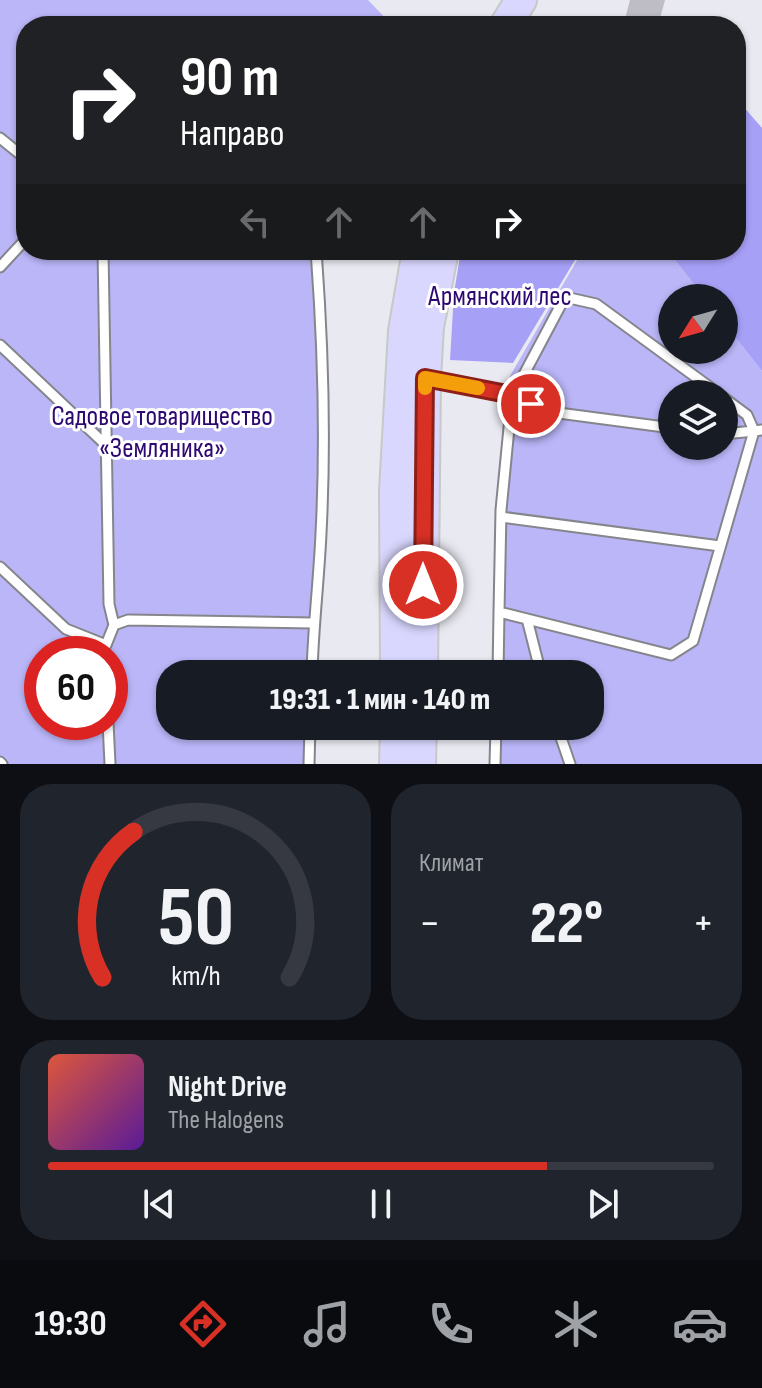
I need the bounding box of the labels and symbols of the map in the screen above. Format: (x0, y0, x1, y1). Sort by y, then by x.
park label: Армянский лес (427, 280, 572, 313)
north arrow (658, 284, 738, 364)
pin (497, 370, 565, 438)
park label: Садовое товарищество «Земляника» (51, 400, 273, 465)
position arrow (381, 543, 465, 627)
speed limit sign: 60 (24, 636, 128, 740)

